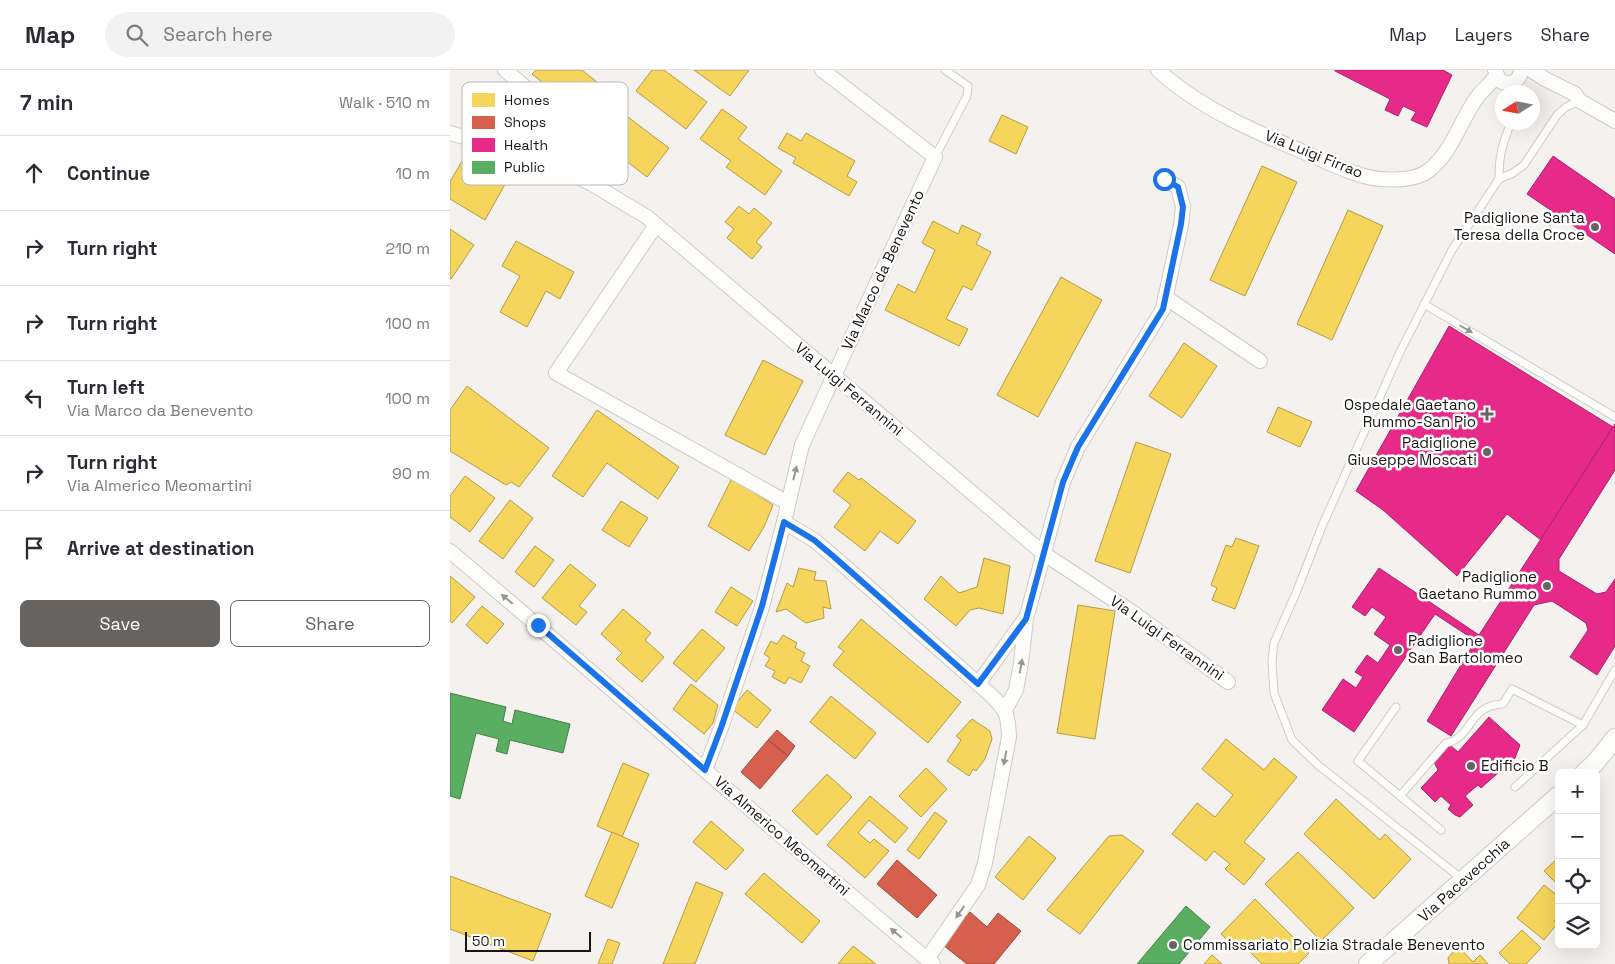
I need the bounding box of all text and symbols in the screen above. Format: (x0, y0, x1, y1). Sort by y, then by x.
search box (105, 12, 455, 57)
text: Map (25, 19, 75, 50)
icon: search (123, 21, 151, 49)
text: Search here (163, 22, 273, 47)
text: Map (1389, 23, 1427, 46)
text: Layers (1455, 23, 1512, 46)
text: Share (1540, 23, 1590, 46)
legend (462, 82, 628, 185)
north arrow (1495, 85, 1540, 130)
text: 7 min (20, 89, 73, 116)
text: Homes (504, 91, 550, 109)
text: Walk · 510 m (339, 92, 430, 113)
text: Shops (504, 113, 546, 131)
street label: Via Luigi Firrao (1262, 125, 1366, 182)
text: Health (504, 136, 548, 154)
text: Public (504, 158, 545, 176)
icon: ahead (20, 159, 48, 187)
text: Continue (67, 161, 150, 186)
text: 10 m (395, 163, 430, 184)
route start (1153, 168, 1176, 191)
street label: Via Marco da Benevento (837, 187, 928, 353)
place label: Padiglione Santa Teresa della Croce (1454, 208, 1585, 244)
marker: Padiglione Santa Teresa della Croce (1589, 221, 1601, 233)
icon: right (20, 234, 48, 262)
text: Turn right (67, 236, 157, 261)
text: 210 m (386, 238, 430, 259)
icon: right (20, 309, 48, 337)
text: Turn right (67, 311, 157, 336)
text: 100 m (385, 313, 430, 334)
one-way arrow (1460, 325, 1473, 334)
street label: Via Luigi Ferrannini (791, 338, 907, 439)
text: Turn left (67, 375, 145, 400)
icon: left (20, 384, 48, 412)
text: 100 m (385, 388, 430, 409)
place label: Ospedale Gaetano Rummo-San Pio (1344, 395, 1476, 431)
text: Via Marco da Benevento (67, 400, 253, 421)
marker: Ospedale Gaetano Rummo-San Pio (1480, 407, 1494, 421)
place label: Padiglione Giuseppe Moscati (1348, 433, 1477, 469)
marker: Padiglione Giuseppe Moscati (1481, 446, 1493, 458)
text: Turn right (67, 450, 157, 475)
icon: right (20, 459, 48, 487)
text: 90 m (392, 463, 430, 484)
one-way arrow (791, 465, 799, 480)
text: Via Almerico Meomartini (67, 475, 252, 496)
icon: arrive (20, 534, 48, 562)
text: Arrive at destination (67, 536, 255, 561)
place label: Padiglione Gaetano Rummo (1419, 567, 1537, 603)
marker: Padiglione Gaetano Rummo (1541, 580, 1553, 592)
street label: Via Luigi Ferrannini (1107, 591, 1228, 684)
one-way arrow (501, 594, 514, 605)
button: Save (20, 600, 220, 647)
button: Share (230, 600, 430, 647)
route end (527, 614, 550, 637)
place label: Padiglione San Bartolomeo (1408, 631, 1523, 667)
marker: Padiglione San Bartolomeo (1392, 644, 1404, 656)
one-way arrow (1017, 657, 1025, 673)
one-way arrow (1000, 751, 1008, 767)
place label: Edificio B (1481, 756, 1548, 775)
marker: Edificio B (1465, 760, 1477, 772)
map controls (1555, 769, 1600, 949)
button: + (1555, 769, 1600, 814)
street label: Via Almerico Meomartini (711, 772, 854, 900)
button: − (1555, 814, 1600, 859)
street label: Via Pacevecchia (1414, 833, 1514, 926)
button: locate (1555, 859, 1600, 904)
button: layers (1555, 904, 1600, 949)
one-way arrow (955, 905, 965, 919)
one-way arrow (890, 927, 903, 938)
scale bar (465, 929, 591, 952)
text: 50 m (472, 932, 505, 950)
place label: Commissariato Polizia Stradale Benevento (1183, 935, 1485, 954)
marker: Commissariato Polizia Stradale Benevento (1167, 939, 1179, 951)

